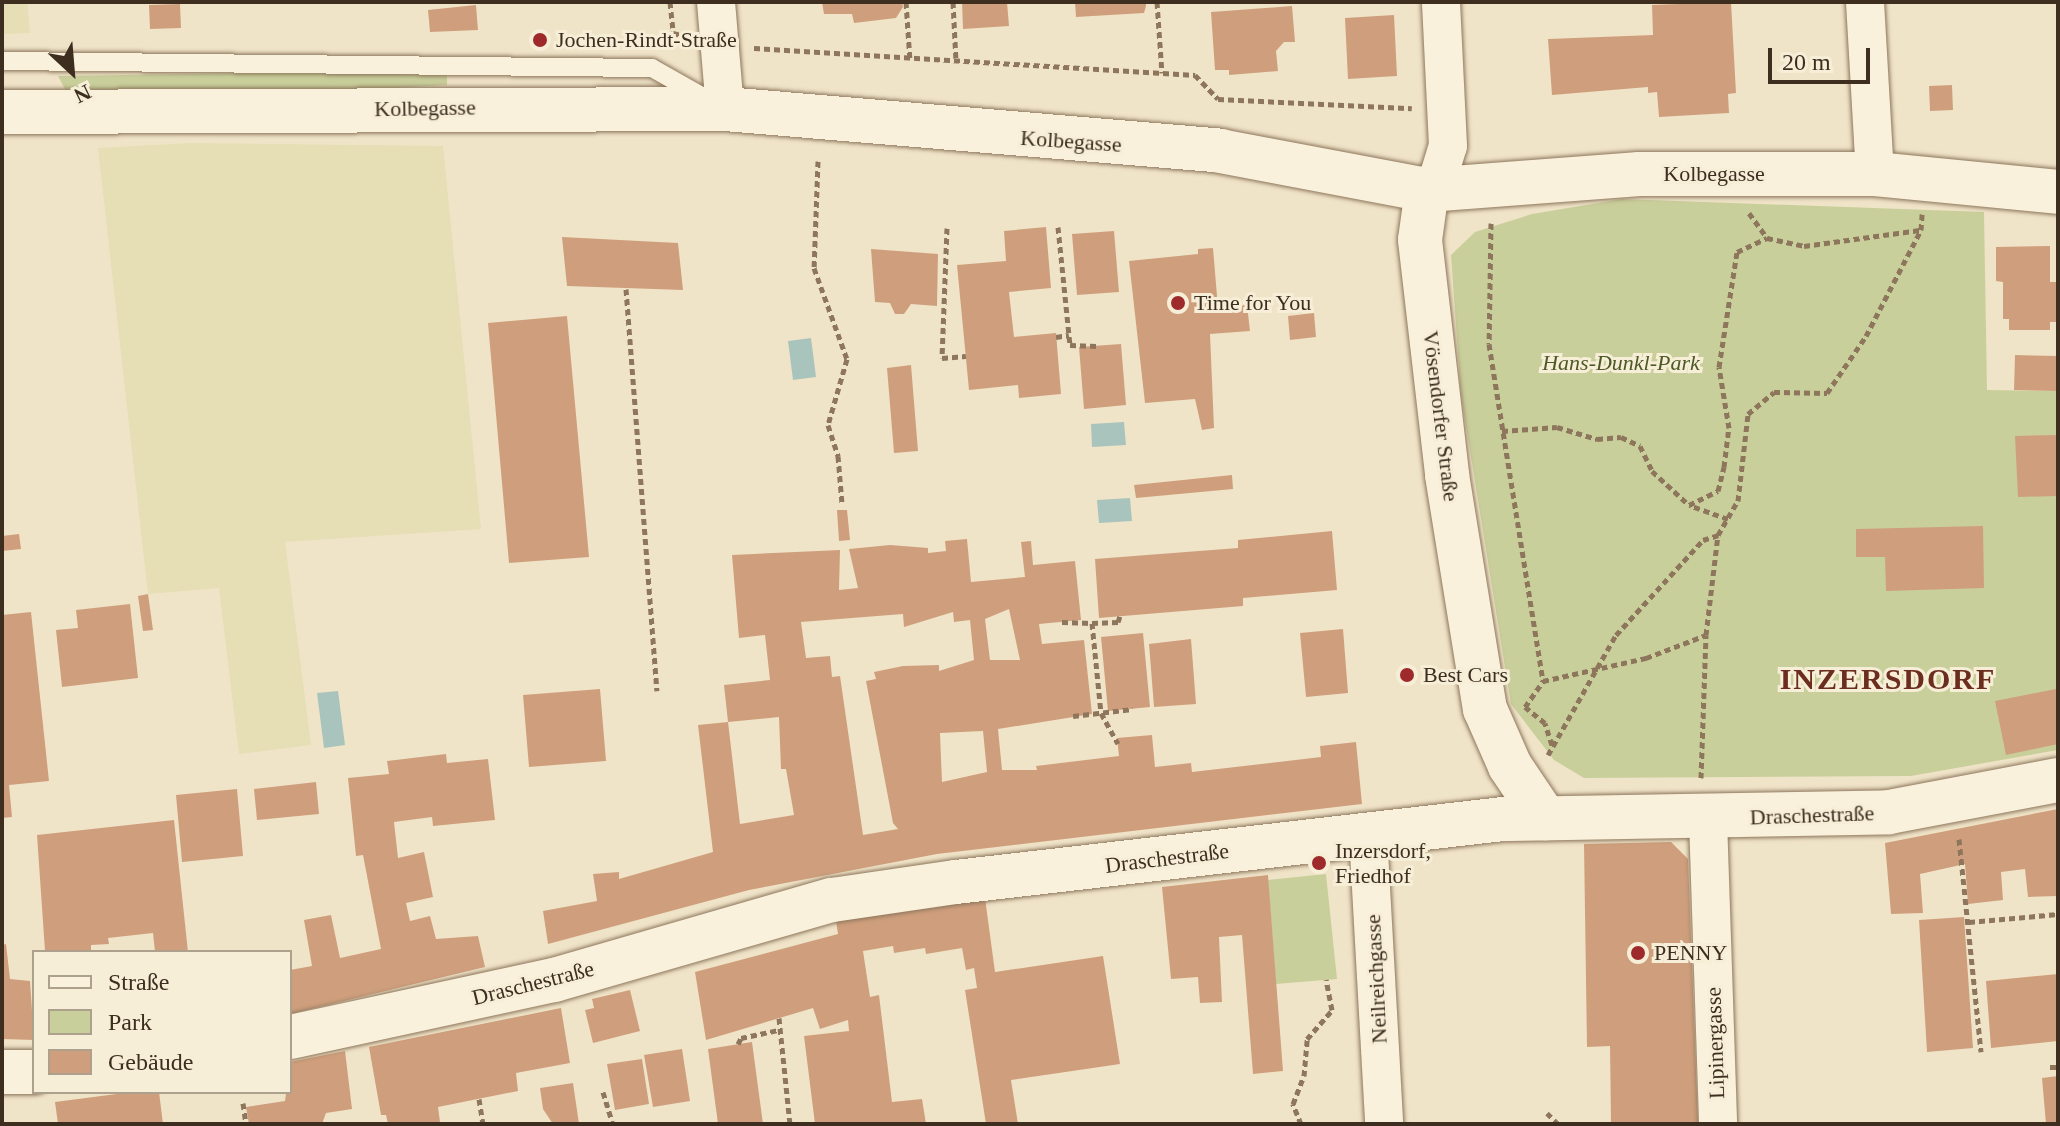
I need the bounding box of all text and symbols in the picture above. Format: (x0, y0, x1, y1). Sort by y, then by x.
place label: Jochen-Rindt-Straße (556, 27, 737, 53)
marker: Jochen-Rindt-Straße (531, 31, 549, 49)
north arrow (32, 32, 112, 112)
scale bar (1772, 32, 1874, 82)
text: 20 m (1782, 49, 1831, 75)
text: N (70, 79, 95, 109)
street label: Kolbegasse (374, 94, 476, 122)
street label: Kolbegasse (1019, 124, 1123, 158)
street label: Kolbegasse (1663, 161, 1765, 187)
place label: Time for You (1194, 290, 1312, 316)
marker: Time for You (1169, 294, 1187, 312)
street label: Vösendorfer Straße (1417, 329, 1465, 503)
park label: Hans-Dunkl-Park (1542, 350, 1700, 376)
district label: INZERSDORF (1780, 661, 1996, 697)
place label: Best Cars (1423, 662, 1508, 688)
marker: Best Cars (1398, 666, 1416, 684)
street label: Draschestraße (1749, 800, 1875, 830)
street label: Draschestraße (1104, 837, 1230, 879)
place label: Inzersdorf, Friedhof (1335, 837, 1431, 888)
marker: Inzersdorf, Friedhof (1310, 854, 1328, 872)
street label: Neilreichgasse (1359, 914, 1393, 1044)
place label: PENNY (1654, 940, 1727, 966)
marker: PENNY (1629, 944, 1647, 962)
legend (32, 950, 292, 1094)
street label: Draschestraße (469, 955, 597, 1011)
text: Straße (108, 969, 169, 995)
street label: Lipinergasse (1700, 987, 1730, 1099)
text: Park (108, 1009, 152, 1035)
text: Gebäude (108, 1049, 193, 1075)

